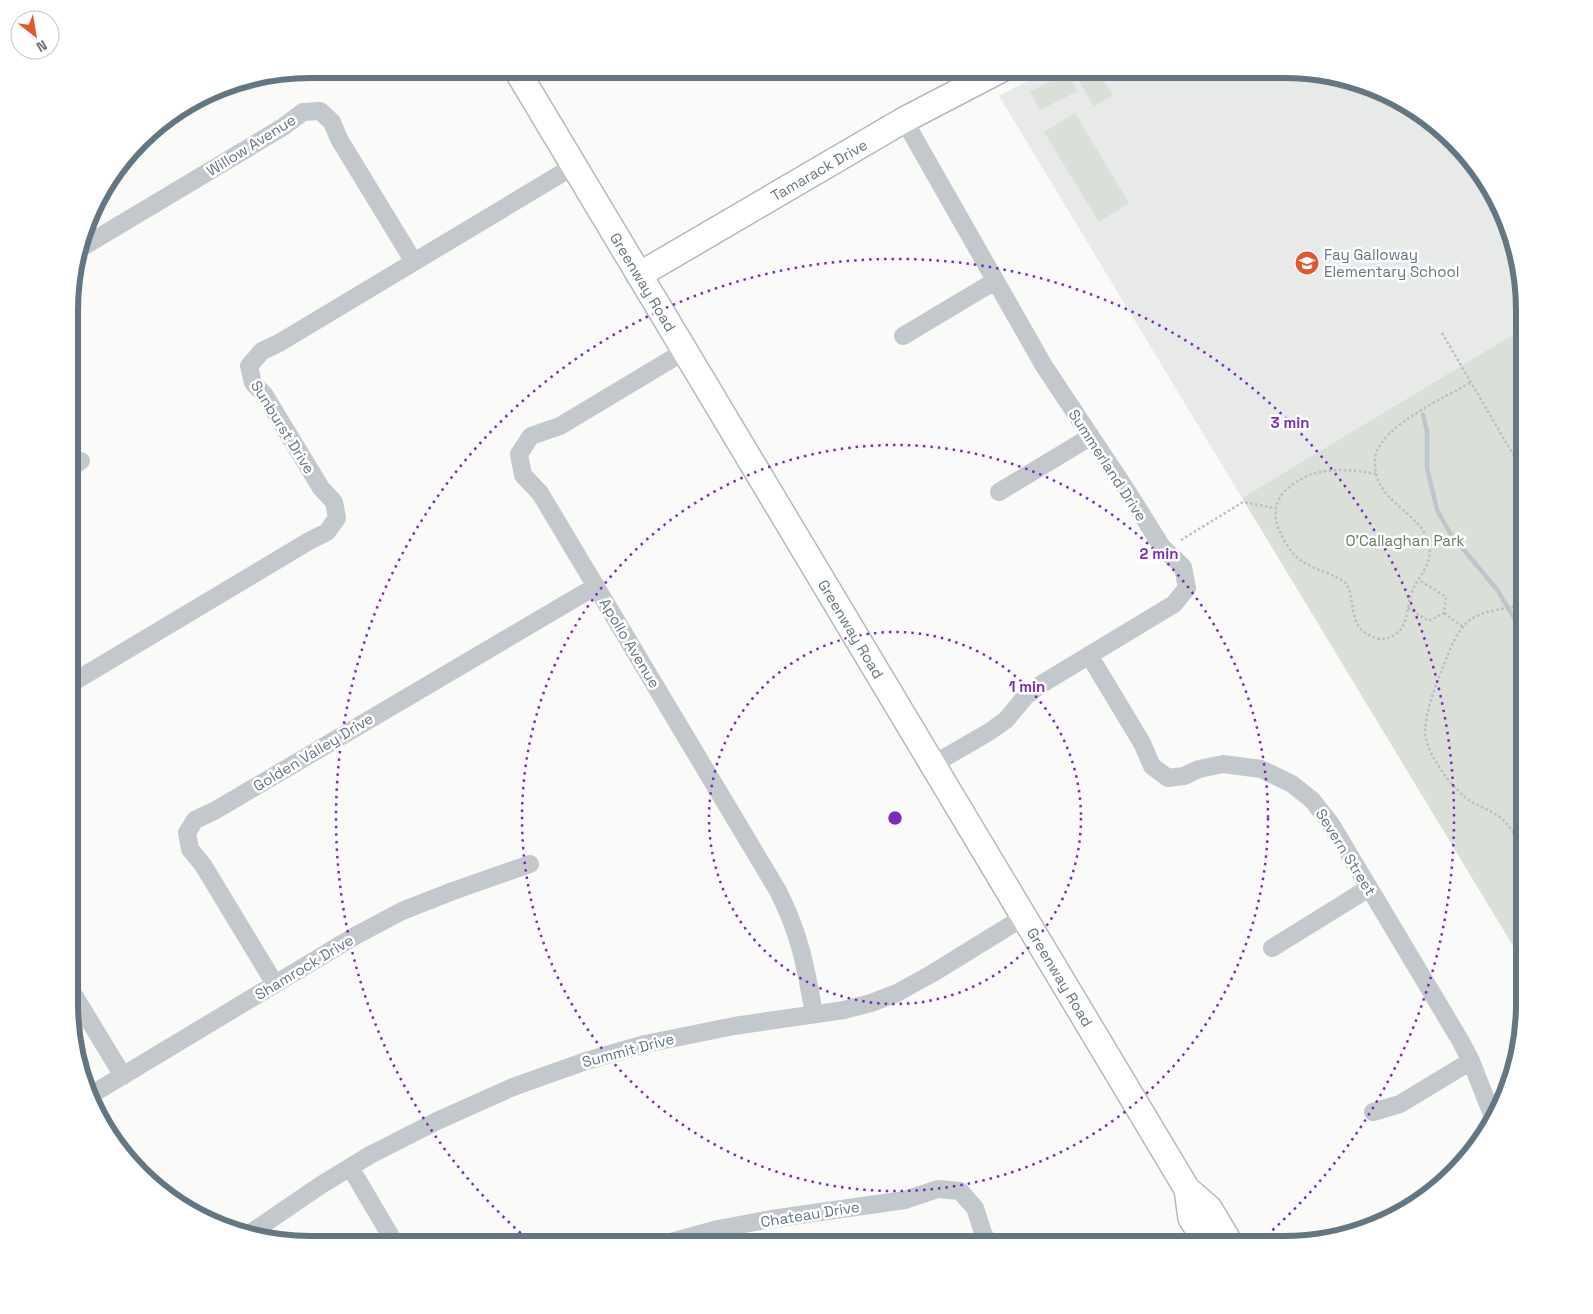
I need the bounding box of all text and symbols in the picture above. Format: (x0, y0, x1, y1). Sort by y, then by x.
north arrow (10, 10, 60, 60)
text: N (33, 36, 50, 56)
street label: Willow Avenue (203, 110, 299, 180)
street label: Tamarack Drive (767, 135, 871, 205)
street label: Greenway Road (606, 229, 680, 335)
place label: Fay Galloway Elementary School (1324, 245, 1460, 281)
school or university icon: Fay Galloway Elementary School (1294, 250, 1320, 276)
street label: Sunburst Drive (247, 377, 319, 477)
street label: Summerland Drive (1065, 405, 1151, 525)
text: 3 min (1271, 413, 1309, 432)
park label: O'Callaghan Park (1345, 531, 1465, 550)
text: 2 min (1140, 544, 1178, 563)
street label: Greenway Road (814, 576, 888, 682)
street label: Apollo Avenue (596, 595, 664, 692)
text: 1 min (1009, 677, 1045, 696)
street label: Golden Valley Drive (249, 709, 377, 795)
street label: Severn Street (1312, 805, 1380, 899)
centre of rings (886, 809, 904, 827)
street label: Greenway Road (1023, 924, 1097, 1030)
street label: Shamrock Drive (251, 930, 357, 1004)
street label: Summit Drive (580, 1029, 676, 1071)
street label: Chateau Drive (759, 1197, 861, 1231)

